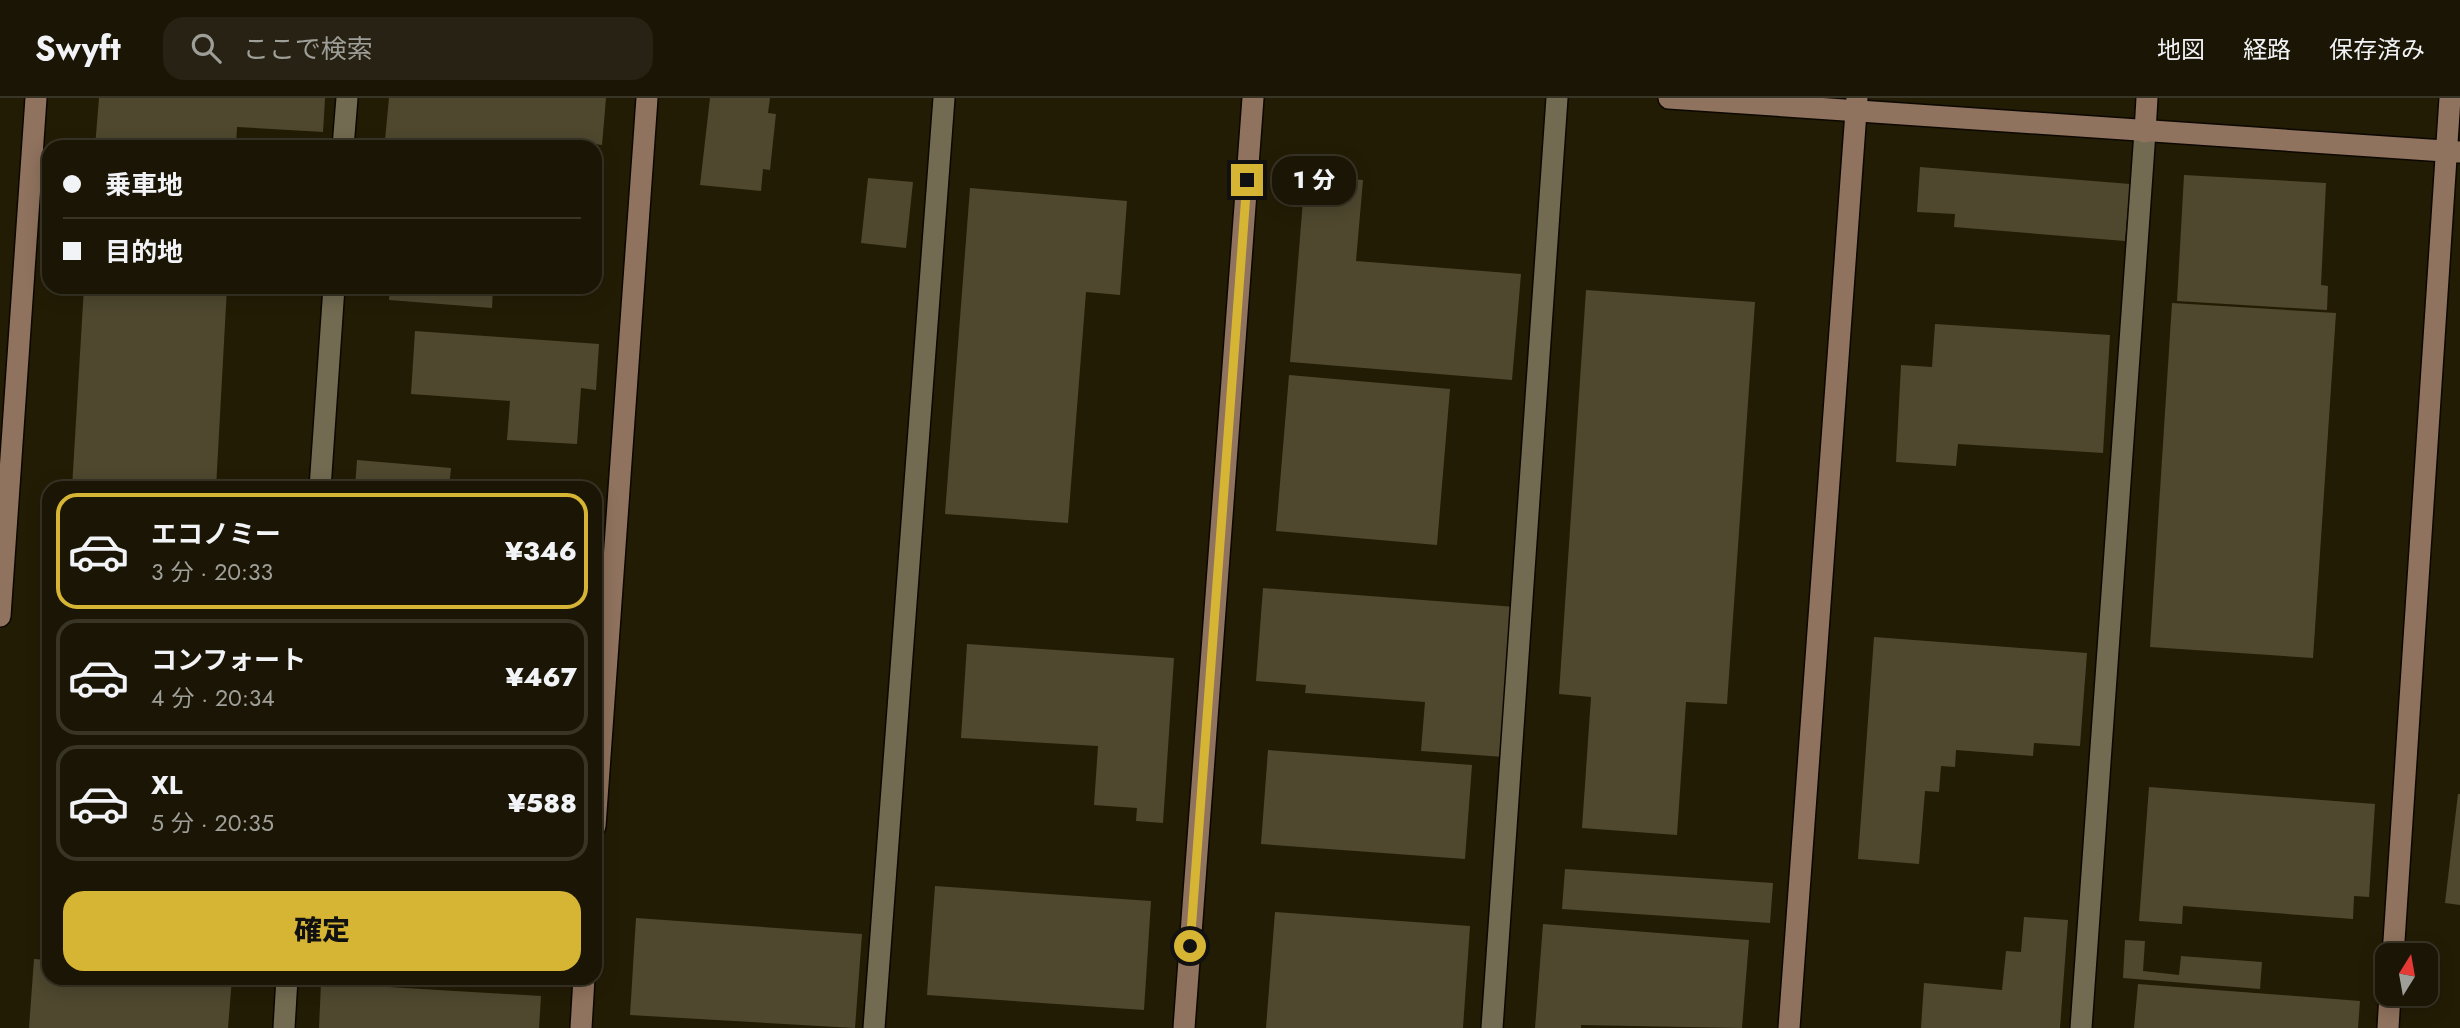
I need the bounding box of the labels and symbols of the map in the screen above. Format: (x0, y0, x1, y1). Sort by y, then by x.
callout: 1 分 (1272, 155, 1356, 204)
route end (1231, 164, 1263, 196)
route start (1174, 930, 1206, 962)
north arrow (2375, 943, 2438, 1006)

